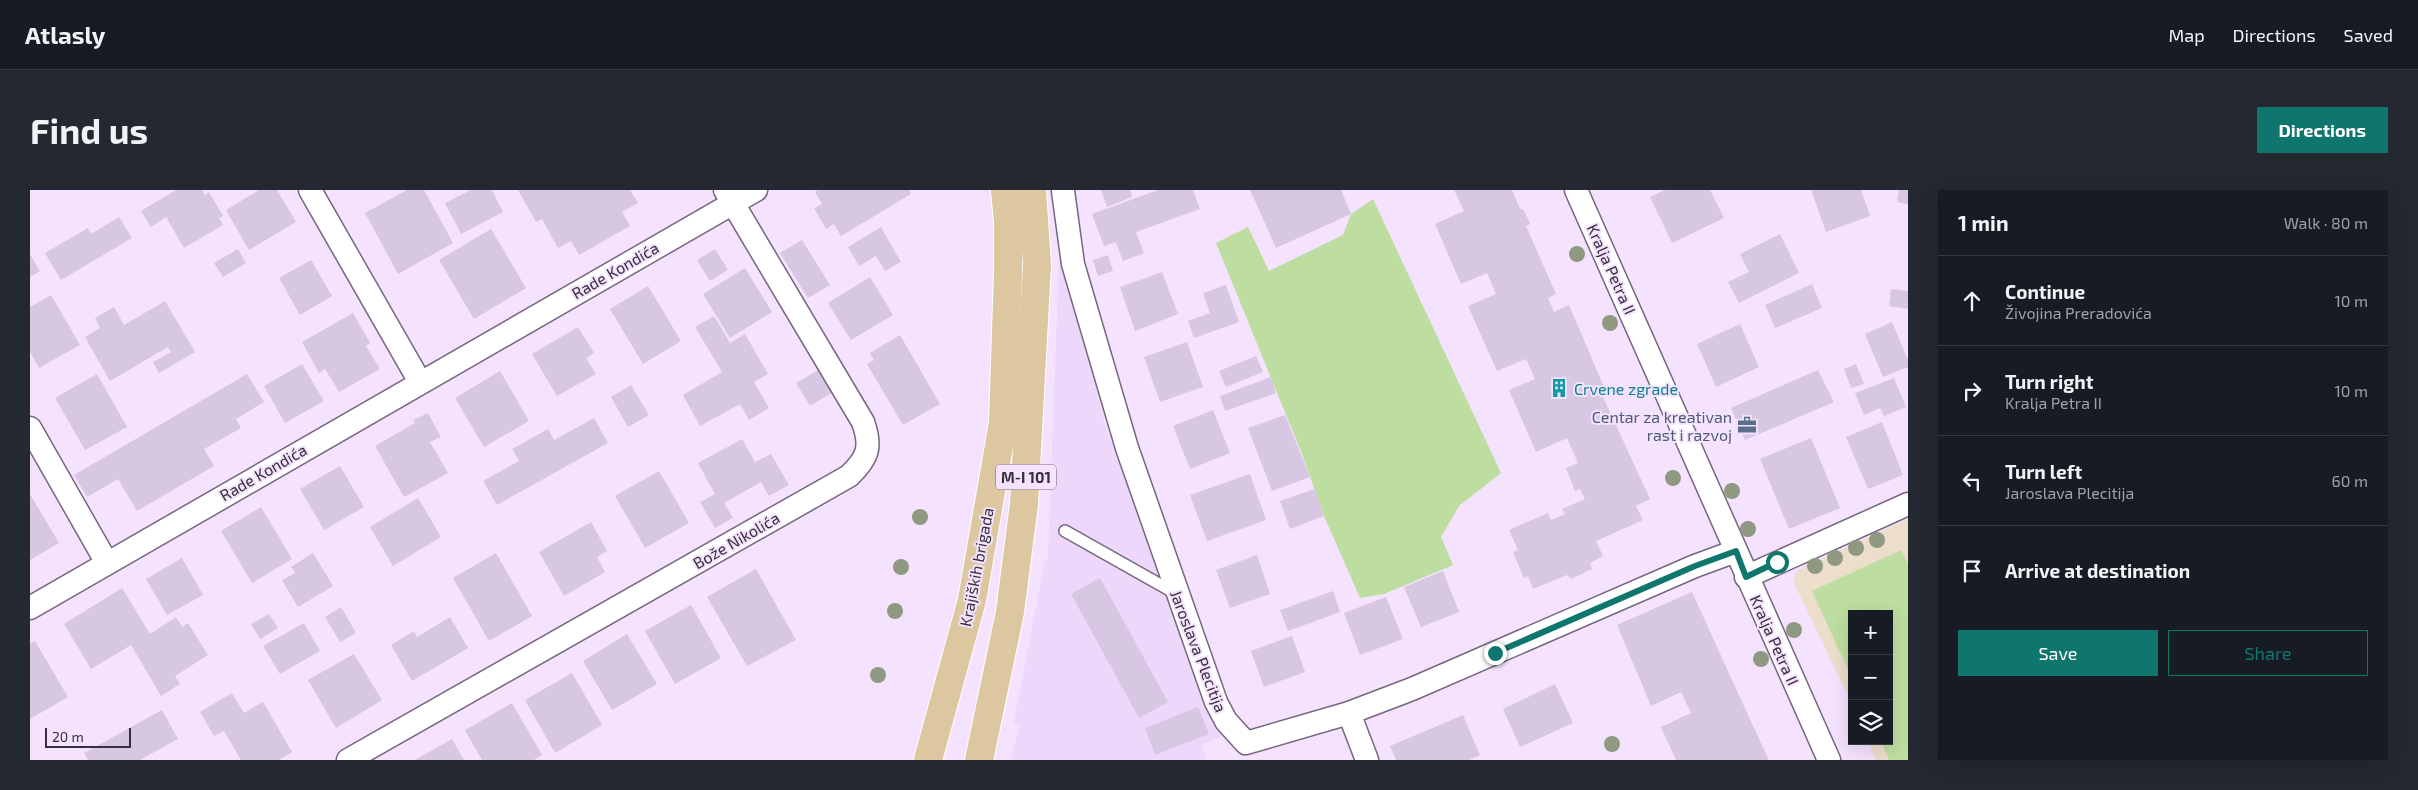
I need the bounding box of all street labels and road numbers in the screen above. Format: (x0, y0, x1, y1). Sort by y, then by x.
street label: Kralja Petra II (1583, 221, 1640, 318)
street label: Rade Kondića (568, 237, 662, 303)
street label: Rade Kondića (216, 439, 310, 505)
road number: M-I 101 (996, 464, 1056, 490)
street label: Krajiških brigada (955, 506, 998, 628)
street label: Bože Nikolića (689, 508, 783, 572)
street label: Jaroslava Plecitija (1166, 587, 1231, 715)
street label: Kralja Petra II (1746, 592, 1803, 689)

